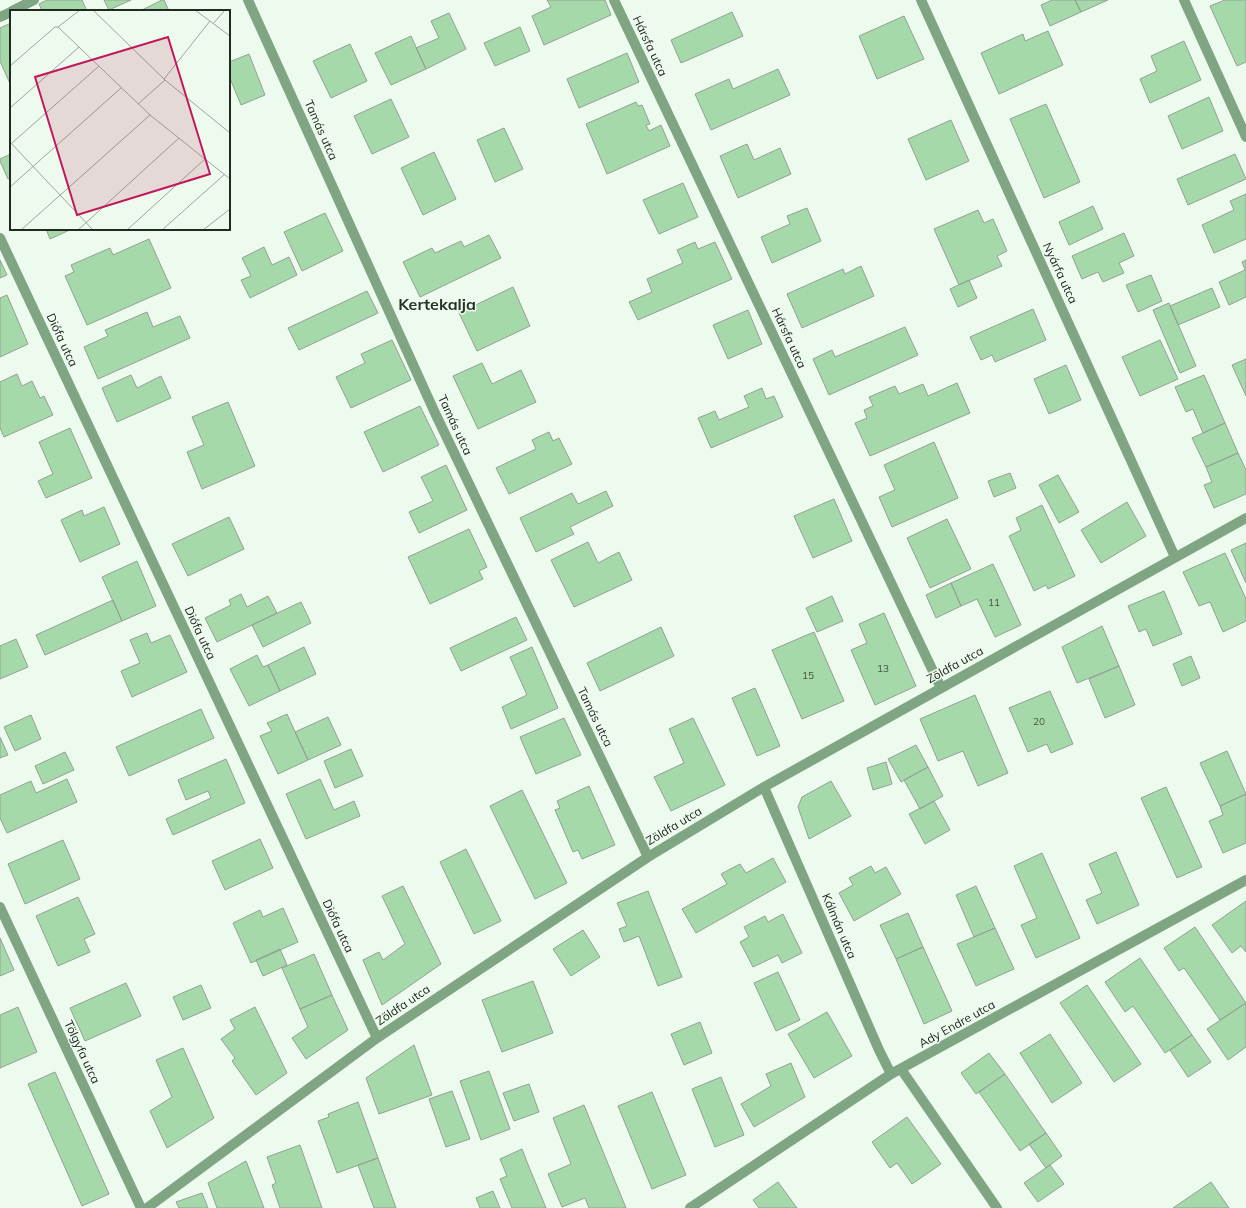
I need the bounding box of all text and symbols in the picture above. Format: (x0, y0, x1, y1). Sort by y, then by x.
inset map (10, 10, 230, 230)
street label: Hársfa utca (630, 13, 671, 78)
street label: Tamás utca (301, 97, 341, 162)
street label: Nyárfa utca (1040, 240, 1081, 306)
district label: Kertekalja (398, 294, 476, 314)
street label: Hársfa utca (769, 305, 810, 370)
street label: Diófa utca (44, 311, 81, 369)
street label: Tamás utca (435, 392, 476, 457)
house number: 11 (988, 596, 1000, 609)
street label: Diófa utca (182, 604, 219, 662)
street label: Zöldfa utca (924, 643, 986, 686)
house number: 13 (877, 662, 889, 675)
house number: 15 (802, 669, 814, 682)
street label: Tamás utca (575, 684, 616, 749)
house number: 20 (1033, 715, 1045, 728)
street label: Zöldfa utca (643, 803, 704, 848)
street label: Kálmán utca (819, 891, 860, 961)
street label: Diófa utca (320, 897, 357, 955)
street label: Zöldfa utca (373, 981, 433, 1028)
street label: Ady Endre utca (916, 996, 998, 1051)
street label: Tölgyfa utca (61, 1018, 104, 1086)

